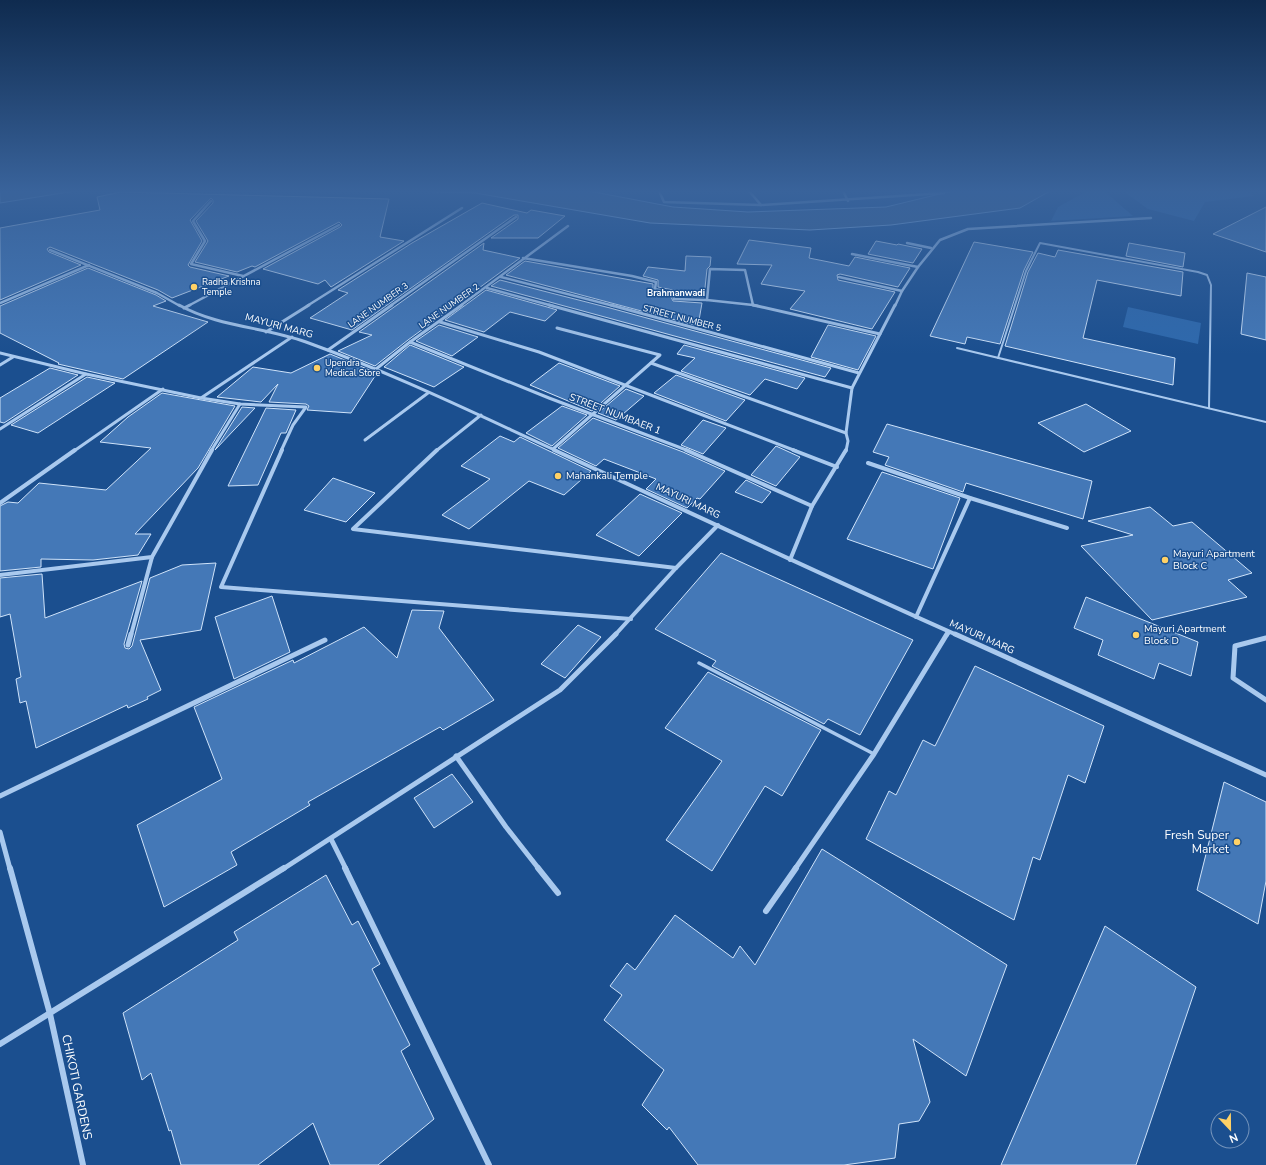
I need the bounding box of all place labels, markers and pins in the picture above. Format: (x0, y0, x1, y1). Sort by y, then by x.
place label: Radha Krishna Temple (202, 276, 261, 298)
marker: Radha Krishna Temple (189, 282, 199, 292)
place label: Upendra Medical Store (325, 357, 380, 379)
marker: Upendra Medical Store (312, 363, 322, 373)
place label: Mahankali Temple (566, 469, 648, 483)
marker: Mahankali Temple (553, 471, 563, 481)
place label: Mayuri Apartment Block C (1173, 547, 1255, 573)
marker: Mayuri Apartment Block C (1160, 555, 1170, 565)
place label: Mayuri Apartment Block D (1144, 622, 1226, 648)
marker: Mayuri Apartment Block D (1131, 630, 1141, 640)
place label: Fresh Super Market (1164, 827, 1230, 857)
marker: Fresh Super Market (1232, 837, 1242, 847)

